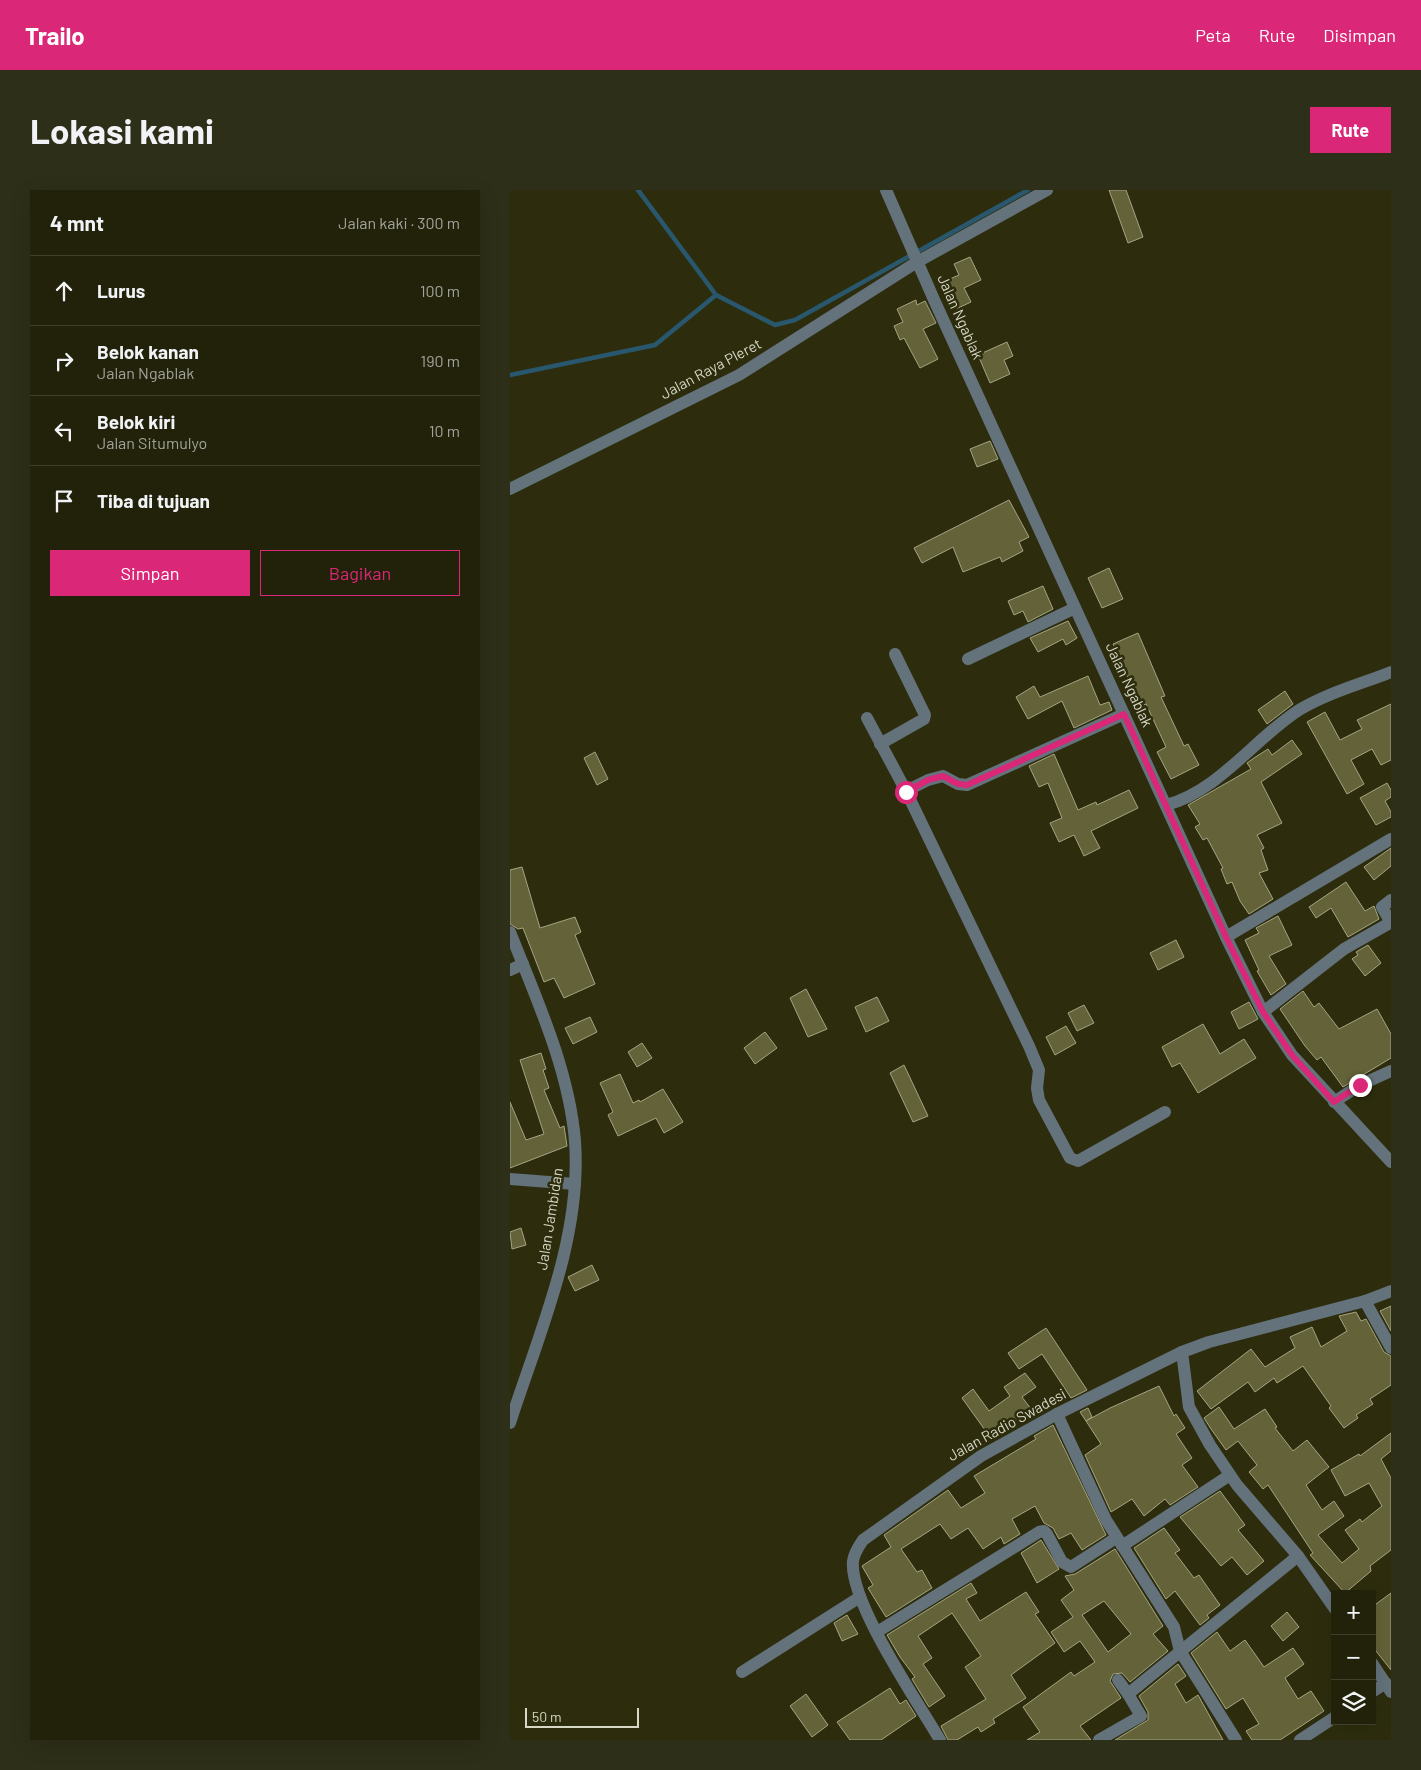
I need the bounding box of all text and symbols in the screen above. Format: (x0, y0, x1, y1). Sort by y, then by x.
text: Trailo (25, 21, 85, 50)
text: Peta (1195, 24, 1231, 46)
text: Rute (1259, 24, 1295, 46)
text: Disimpan (1323, 24, 1396, 46)
button: Rute (1310, 107, 1391, 153)
text: Lokasi kami (30, 109, 214, 151)
text: 4 mnt (50, 210, 104, 235)
text: Jalan kaki · 300 m (338, 213, 460, 232)
street label: Jalan Ngablak (934, 271, 988, 362)
icon: ahead (50, 277, 78, 305)
text: Lurus (97, 279, 145, 302)
text: 100 m (420, 281, 460, 300)
street label: Jalan Raya Pleret (657, 334, 764, 402)
text: Belok kanan (97, 340, 199, 363)
icon: right (50, 347, 78, 375)
text: 190 m (421, 351, 460, 370)
text: Jalan Ngablak (97, 363, 194, 382)
text: Belok kiri (97, 410, 175, 433)
icon: left (50, 417, 78, 445)
text: 10 m (429, 421, 460, 440)
text: Jalan Situmulyo (97, 433, 207, 452)
icon: arrive (50, 487, 78, 515)
text: Tiba di tujuan (97, 489, 210, 512)
button: Simpan (50, 550, 250, 596)
button: Bagikan (260, 550, 460, 596)
street label: Jalan Ngablak (1102, 639, 1158, 730)
route start (895, 781, 918, 804)
route end (1349, 1074, 1372, 1097)
street label: Jalan Jambidan (532, 1166, 566, 1271)
street label: Jalan Radio Swadesi (944, 1384, 1069, 1464)
map controls (1331, 1590, 1376, 1725)
button: + (1331, 1590, 1376, 1635)
button: − (1331, 1635, 1376, 1680)
button: layers (1331, 1680, 1376, 1725)
scale bar (525, 1705, 639, 1728)
text: 50 m (532, 1708, 561, 1725)

